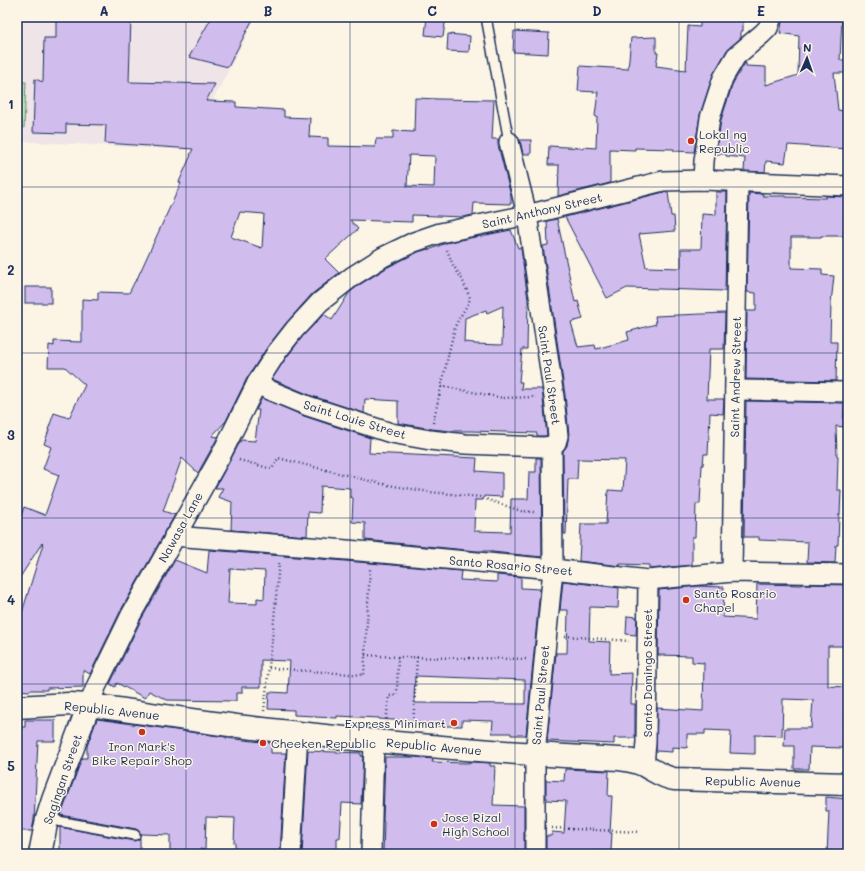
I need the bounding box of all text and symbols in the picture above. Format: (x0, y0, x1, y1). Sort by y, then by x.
text: A (99, 2, 109, 19)
text: B (264, 2, 273, 19)
text: C (427, 2, 437, 19)
text: D (592, 2, 602, 19)
text: E (757, 2, 765, 19)
north arrow (787, 38, 827, 78)
text: N (803, 40, 812, 55)
text: 1 (8, 95, 14, 112)
place label: Lokal ng Republic (699, 126, 749, 156)
marker: Lokal ng Republic (686, 136, 696, 146)
street label: Saint Anthony Street (480, 188, 604, 232)
text: 2 (7, 261, 15, 278)
street label: Saint Andrew Street (726, 316, 744, 438)
street label: Saint Paul Street (535, 324, 565, 426)
street label: Saint Louie Street (302, 396, 408, 442)
text: 3 (7, 426, 15, 443)
street label: Nawasa Lane (154, 489, 206, 565)
street label: Santo Rosario Street (448, 552, 574, 578)
place label: Santo Rosario Chapel (694, 585, 776, 615)
text: 4 (7, 591, 15, 608)
marker: Santo Rosario Chapel (681, 595, 691, 605)
street label: Santo Domingo Street (639, 609, 655, 737)
street label: Saint Paul Street (528, 644, 552, 746)
street label: Republic Avenue (64, 697, 160, 723)
place label: Express Minimart (345, 715, 446, 731)
marker: Express Minimart (449, 718, 459, 728)
marker: Iron Mark's Bike Repair Shop (137, 727, 147, 737)
street label: Sagingan Street (39, 732, 85, 826)
street label: Republic Avenue (386, 734, 482, 758)
place label: Cheeken Republic (271, 735, 376, 751)
place label: Iron Mark's Bike Repair Shop (92, 738, 192, 768)
marker: Cheeken Republic (258, 738, 268, 748)
text: 5 (7, 757, 15, 774)
street label: Republic Avenue (705, 772, 801, 790)
place label: Jose Rizal High School (442, 809, 510, 839)
marker: Jose Rizal High School (429, 819, 439, 829)

